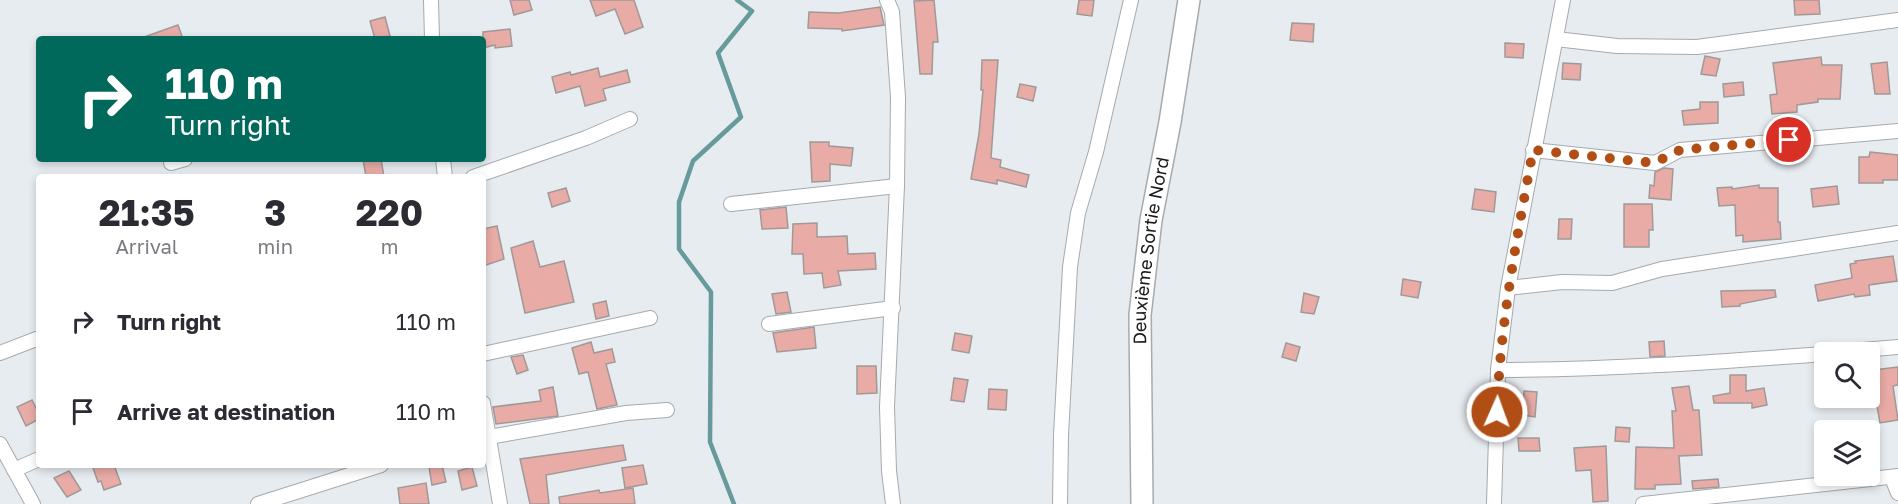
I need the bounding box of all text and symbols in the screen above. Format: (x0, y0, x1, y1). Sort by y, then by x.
text: 110 m (165, 58, 283, 108)
icon: right (66, 60, 144, 138)
text: Turn right (165, 109, 291, 141)
pin (1763, 114, 1814, 165)
icon: arrive (1772, 123, 1805, 156)
street label: Deuxième Sortie Nord (1128, 155, 1173, 345)
text: 21:35 (99, 191, 195, 234)
text: 3 (264, 191, 286, 234)
text: 220 (356, 191, 423, 234)
text: Arrival (115, 234, 178, 258)
text: min (258, 234, 293, 258)
text: m (381, 234, 398, 258)
icon: right (66, 305, 99, 338)
text: Turn right (117, 308, 221, 335)
text: 110 m (396, 308, 456, 335)
map controls (1814, 342, 1880, 486)
button: search (1814, 342, 1880, 408)
position arrow (1465, 380, 1529, 444)
icon: arrive (66, 395, 99, 428)
text: Arrive at destination (117, 398, 335, 425)
text: 110 m (396, 398, 456, 425)
button: layers (1814, 420, 1880, 486)

